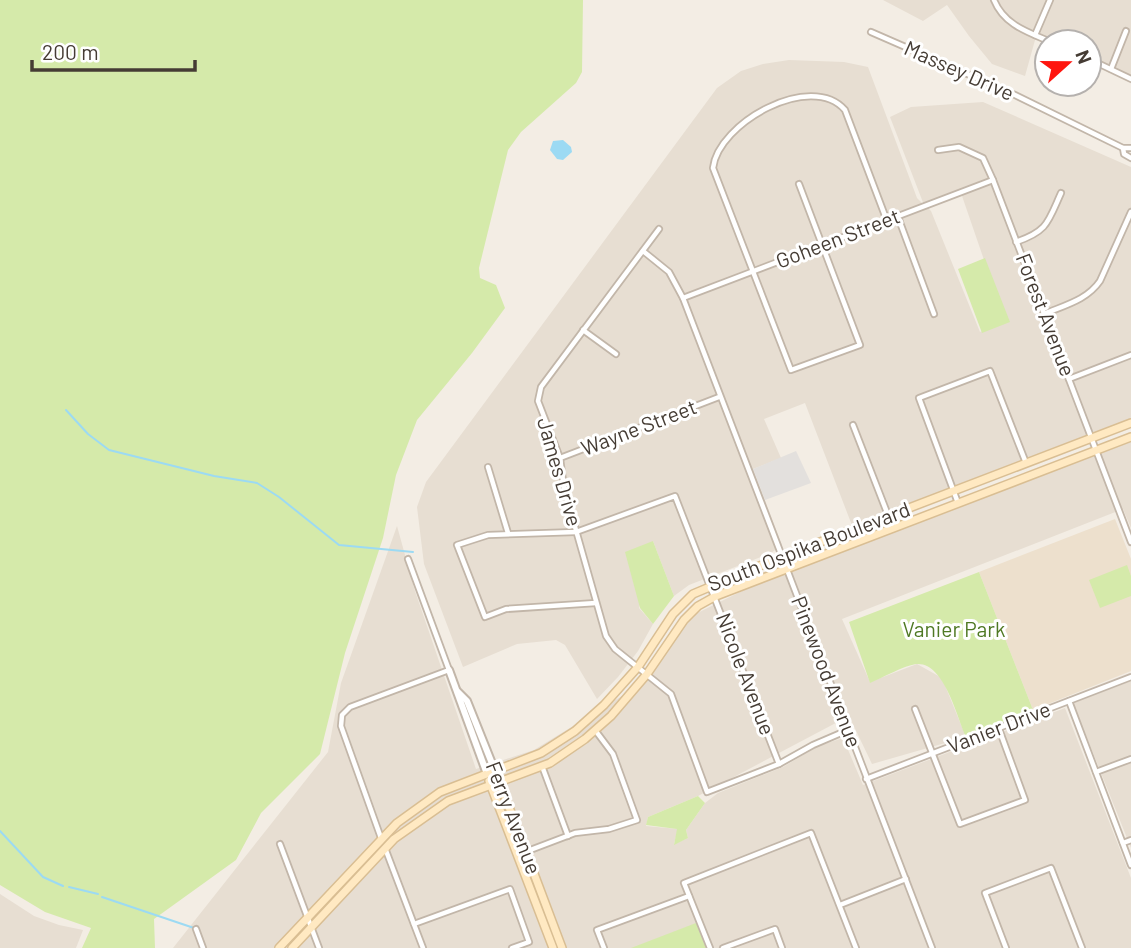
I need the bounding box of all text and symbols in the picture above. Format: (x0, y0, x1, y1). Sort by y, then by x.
scale bar (32, 28, 194, 72)
north arrow (1033, 28, 1103, 98)
street label: Massey Drive (901, 34, 1018, 105)
text: 200 m (42, 39, 99, 64)
text: N (1071, 47, 1097, 67)
street label: Goheen Street (772, 203, 903, 273)
street label: Forest Avenue (1011, 249, 1081, 380)
street label: Wayne Street (577, 393, 700, 460)
street label: James Drive (533, 414, 588, 529)
street label: South Ospika Boulevard (704, 495, 913, 596)
street label: Pinewood Avenue (787, 592, 868, 751)
street label: Nicole Avenue (712, 609, 781, 738)
park label: Vanier Park (902, 616, 1006, 641)
street label: Vanier Drive (943, 695, 1054, 758)
street label: Ferry Avenue (481, 758, 547, 877)

